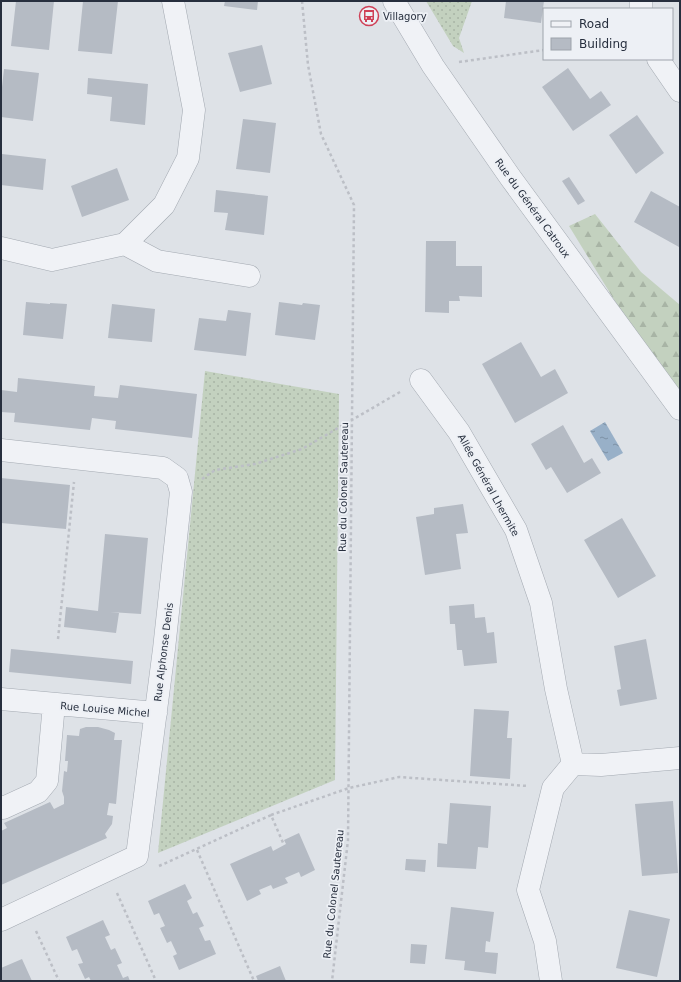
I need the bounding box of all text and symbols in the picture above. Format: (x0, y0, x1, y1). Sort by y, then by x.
bus stop icon: Villagory (358, 5, 380, 27)
legend (543, 8, 673, 60)
place label: Villagory (383, 11, 427, 22)
text: Road (579, 17, 609, 31)
text: Building (579, 37, 628, 51)
street label: Rue du Général Catroux (493, 157, 572, 260)
street label: Rue du Colonel Sautereau (337, 422, 350, 552)
street label: Allée Général Lhermite (456, 432, 521, 538)
street label: Rue Alphonse Denis (152, 602, 175, 702)
street label: Rue Louise Michel (60, 700, 150, 719)
street label: Rue du Colonel Sautereau (321, 829, 346, 959)

